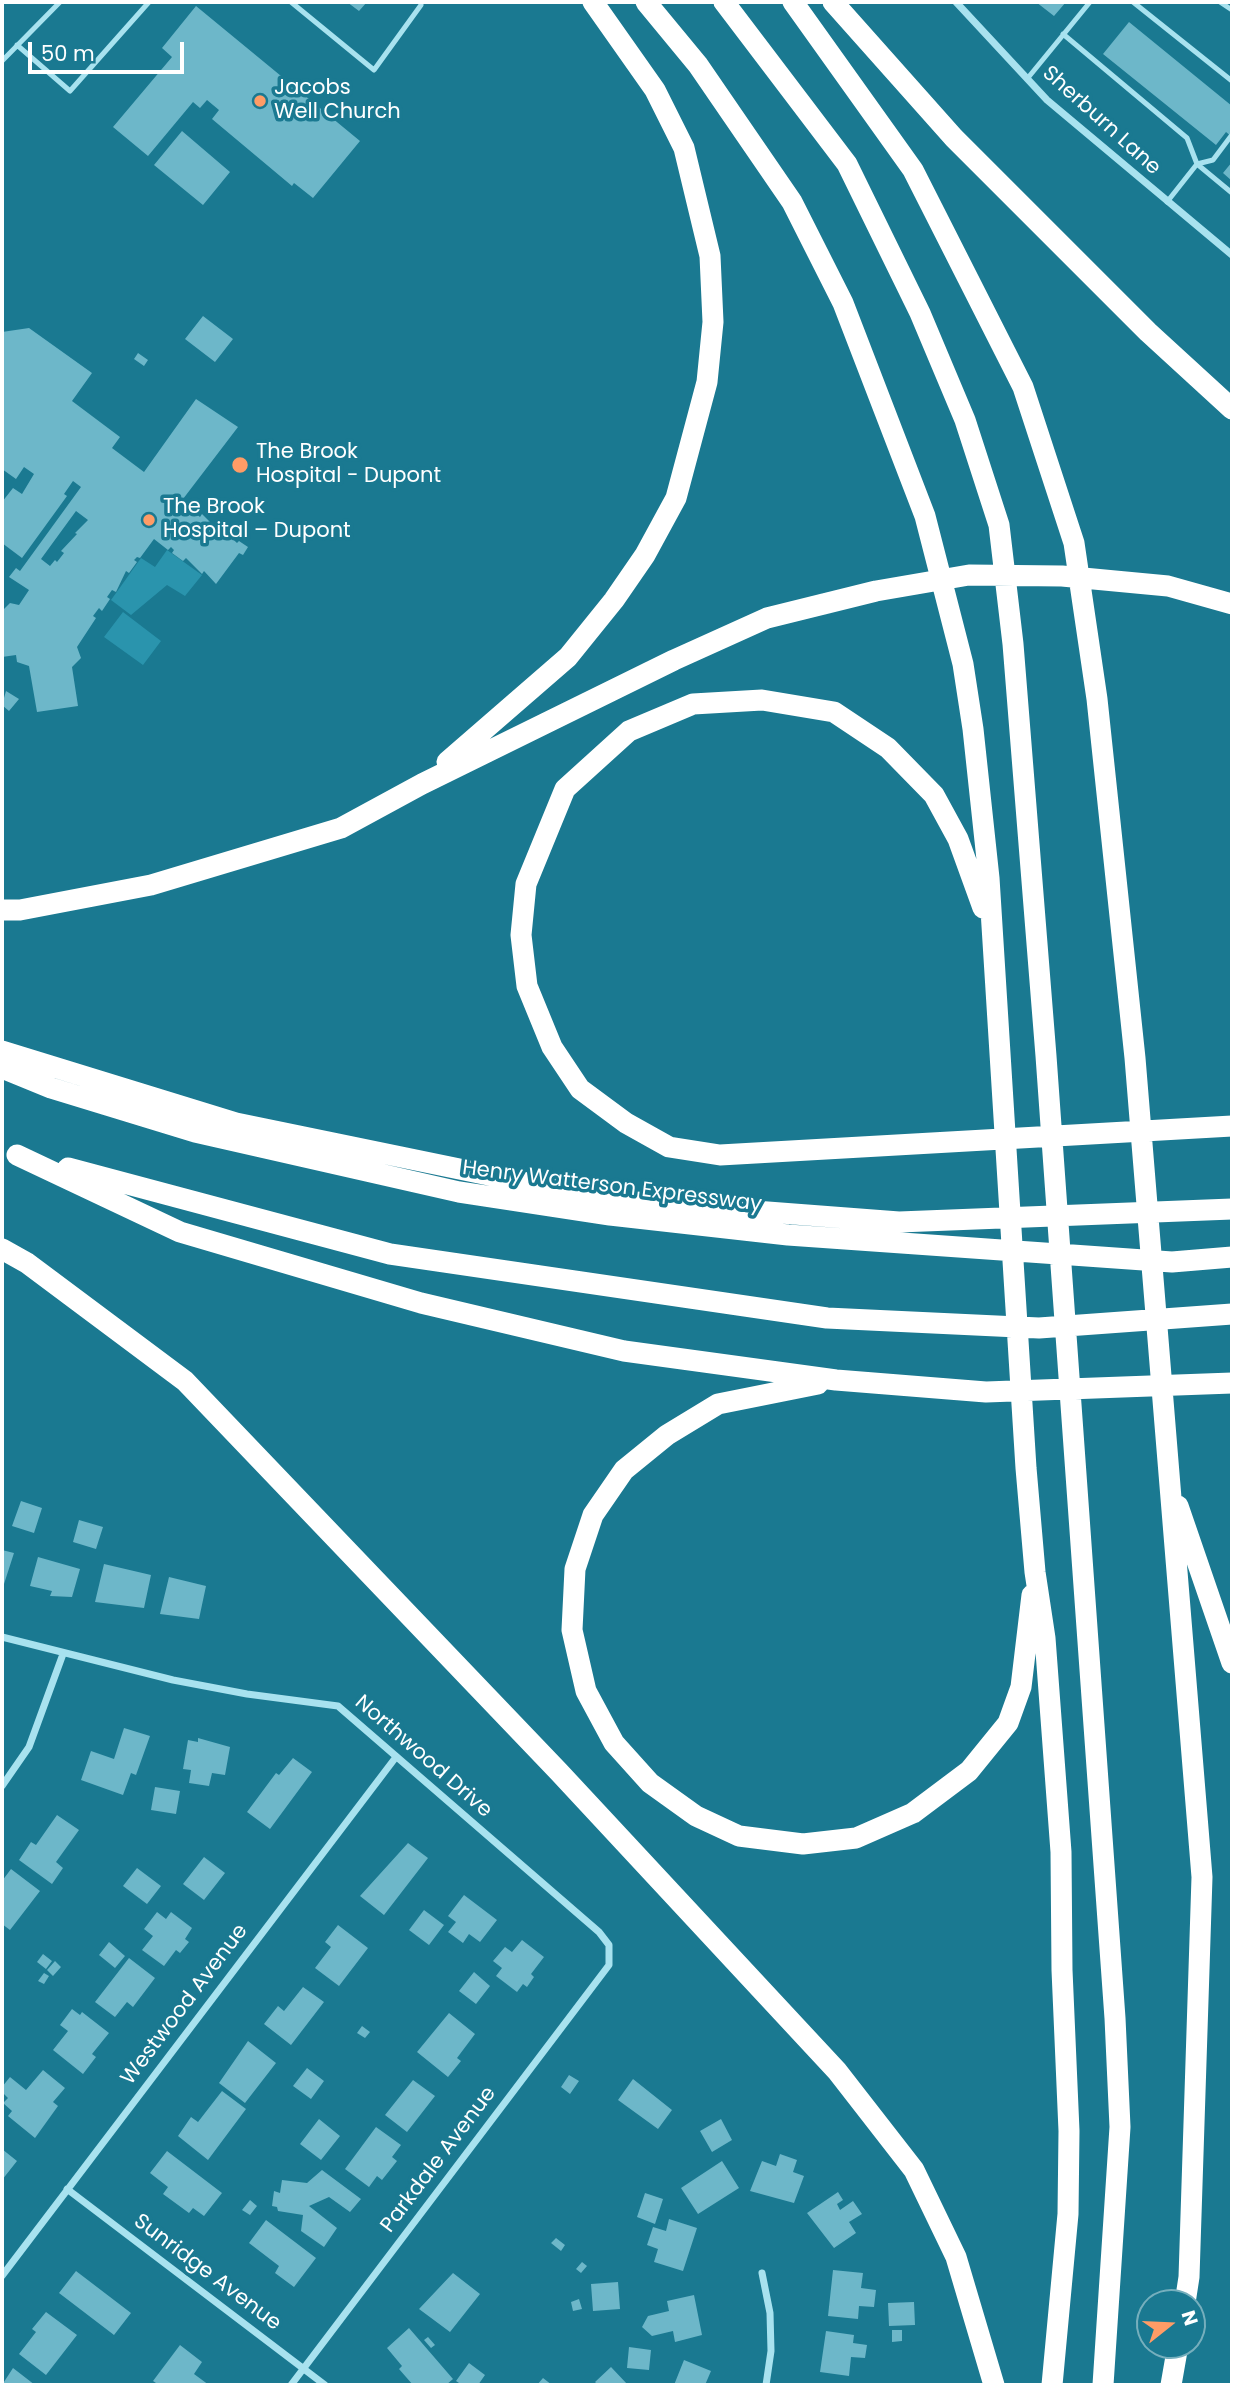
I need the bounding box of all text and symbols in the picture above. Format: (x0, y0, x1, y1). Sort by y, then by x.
scale bar (32, 28, 187, 72)
text: 50 m (41, 39, 95, 68)
street label: Sherburn Lane (1037, 61, 1165, 181)
place label: Jacobs Well Church (274, 76, 401, 126)
marker: Jacobs Well Church (252, 93, 268, 109)
place label: The Brook Hospital - Dupont (256, 440, 441, 490)
marker: The Brook Hospital - Dupont (230, 455, 250, 475)
place label: The Brook Hospital – Dupont (163, 495, 351, 545)
marker: The Brook Hospital – Dupont (141, 512, 157, 528)
street label: Henry Watterson Expressway (461, 1156, 763, 1218)
street label: Northwood Drive (349, 1691, 497, 1823)
street label: Westwood Avenue (116, 1920, 254, 2090)
street label: Parkdale Avenue (376, 2082, 502, 2238)
street label: Sunridge Avenue (128, 2209, 286, 2337)
north arrow (1136, 2289, 1206, 2359)
text: N (1174, 2307, 1205, 2329)

